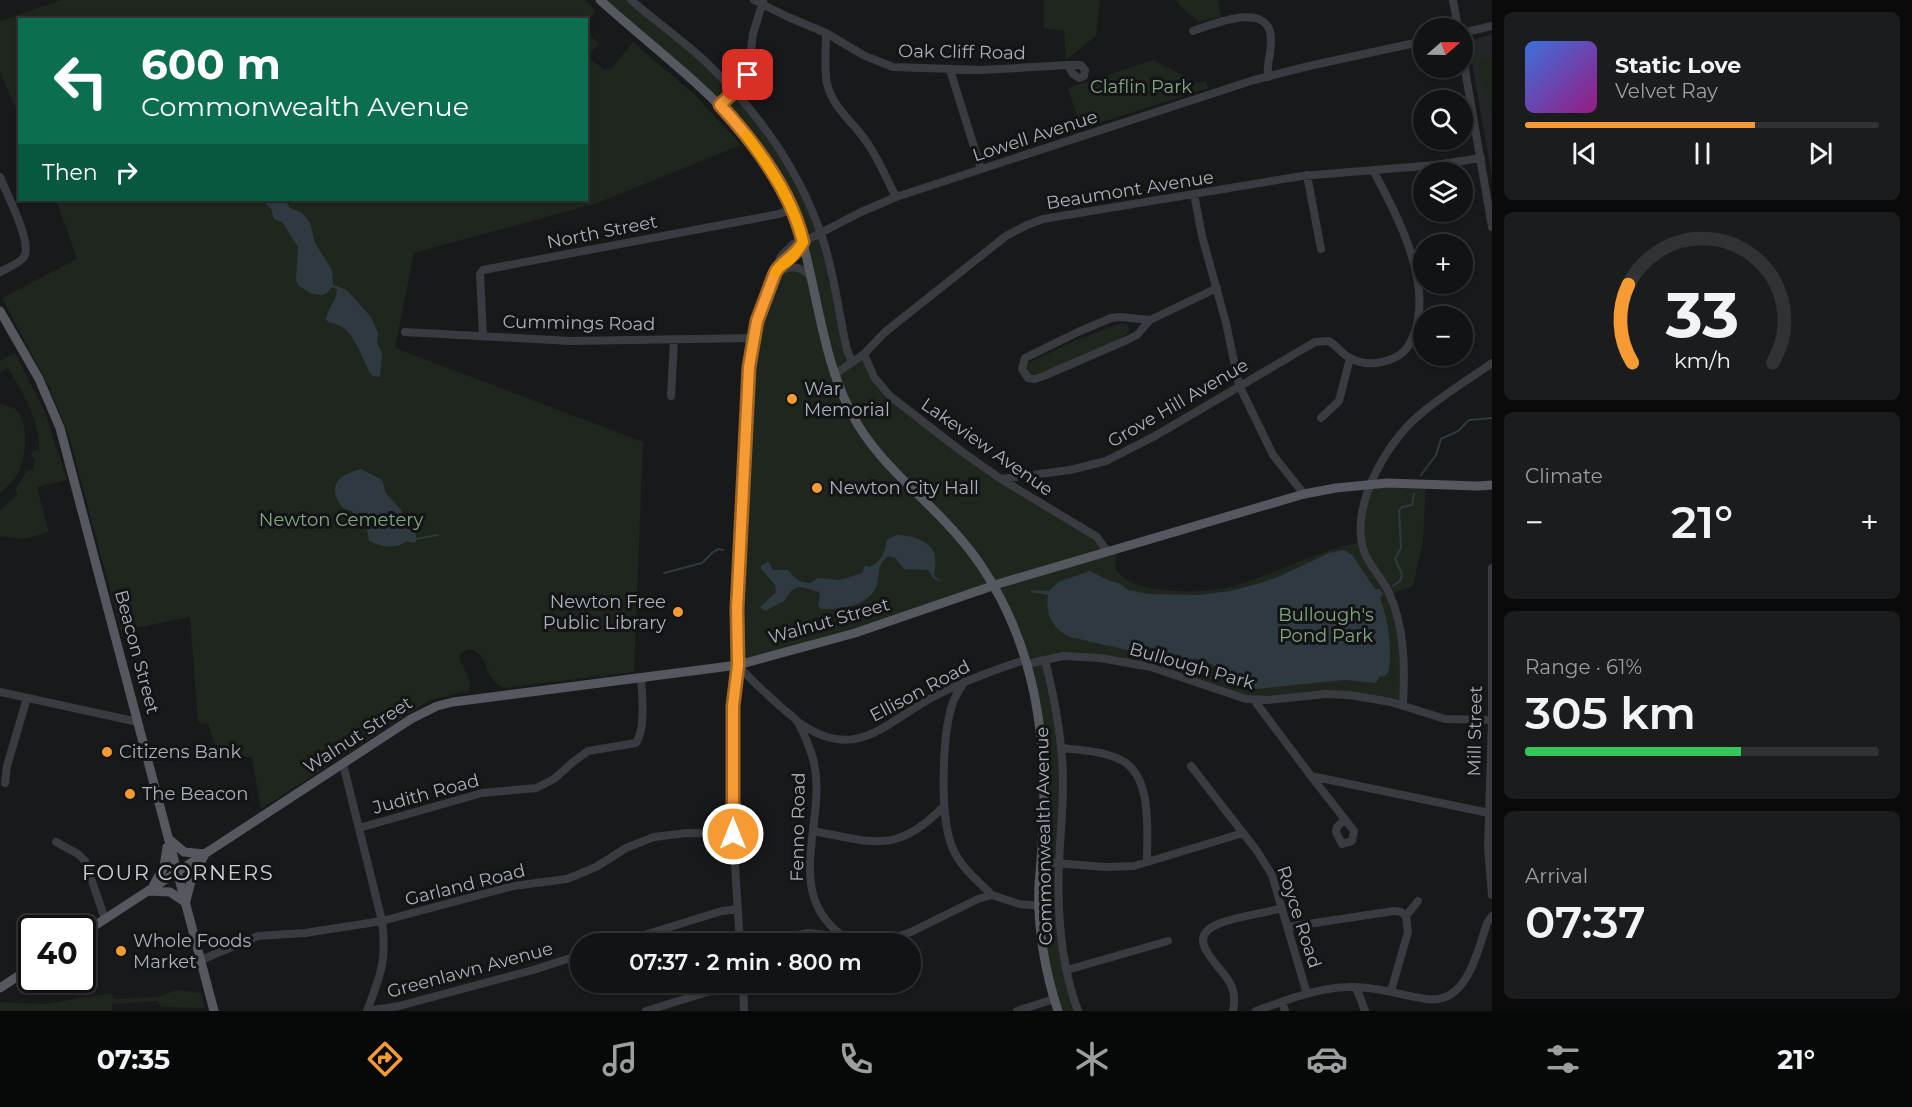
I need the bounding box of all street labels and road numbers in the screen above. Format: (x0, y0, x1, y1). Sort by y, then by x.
street label: Oak Cliff Road (898, 40, 1026, 64)
street label: Lowell Avenue (970, 105, 1100, 167)
street label: Beaumont Avenue (1045, 166, 1215, 214)
street label: North Street (545, 211, 659, 253)
street label: Cummings Road (502, 311, 656, 335)
street label: Grove Hill Avenue (1104, 354, 1252, 452)
street label: Lakeview Avenue (917, 393, 1057, 501)
street label: Beacon Street (110, 588, 164, 716)
street label: Walnut Street (766, 593, 892, 649)
street label: Bullough Park (1127, 638, 1257, 694)
street label: Ellison Road (866, 655, 974, 727)
street label: Mill Street (1463, 685, 1487, 777)
street label: Walnut Street (300, 692, 416, 778)
street label: Commonwealth Avenue (1031, 726, 1057, 946)
street label: Judith Road (369, 769, 482, 819)
street label: Fenno Road (786, 772, 810, 882)
street label: Garland Road (403, 859, 527, 911)
street label: Royce Road (1272, 863, 1326, 971)
street label: Greenlawn Avenue (385, 937, 555, 1003)

